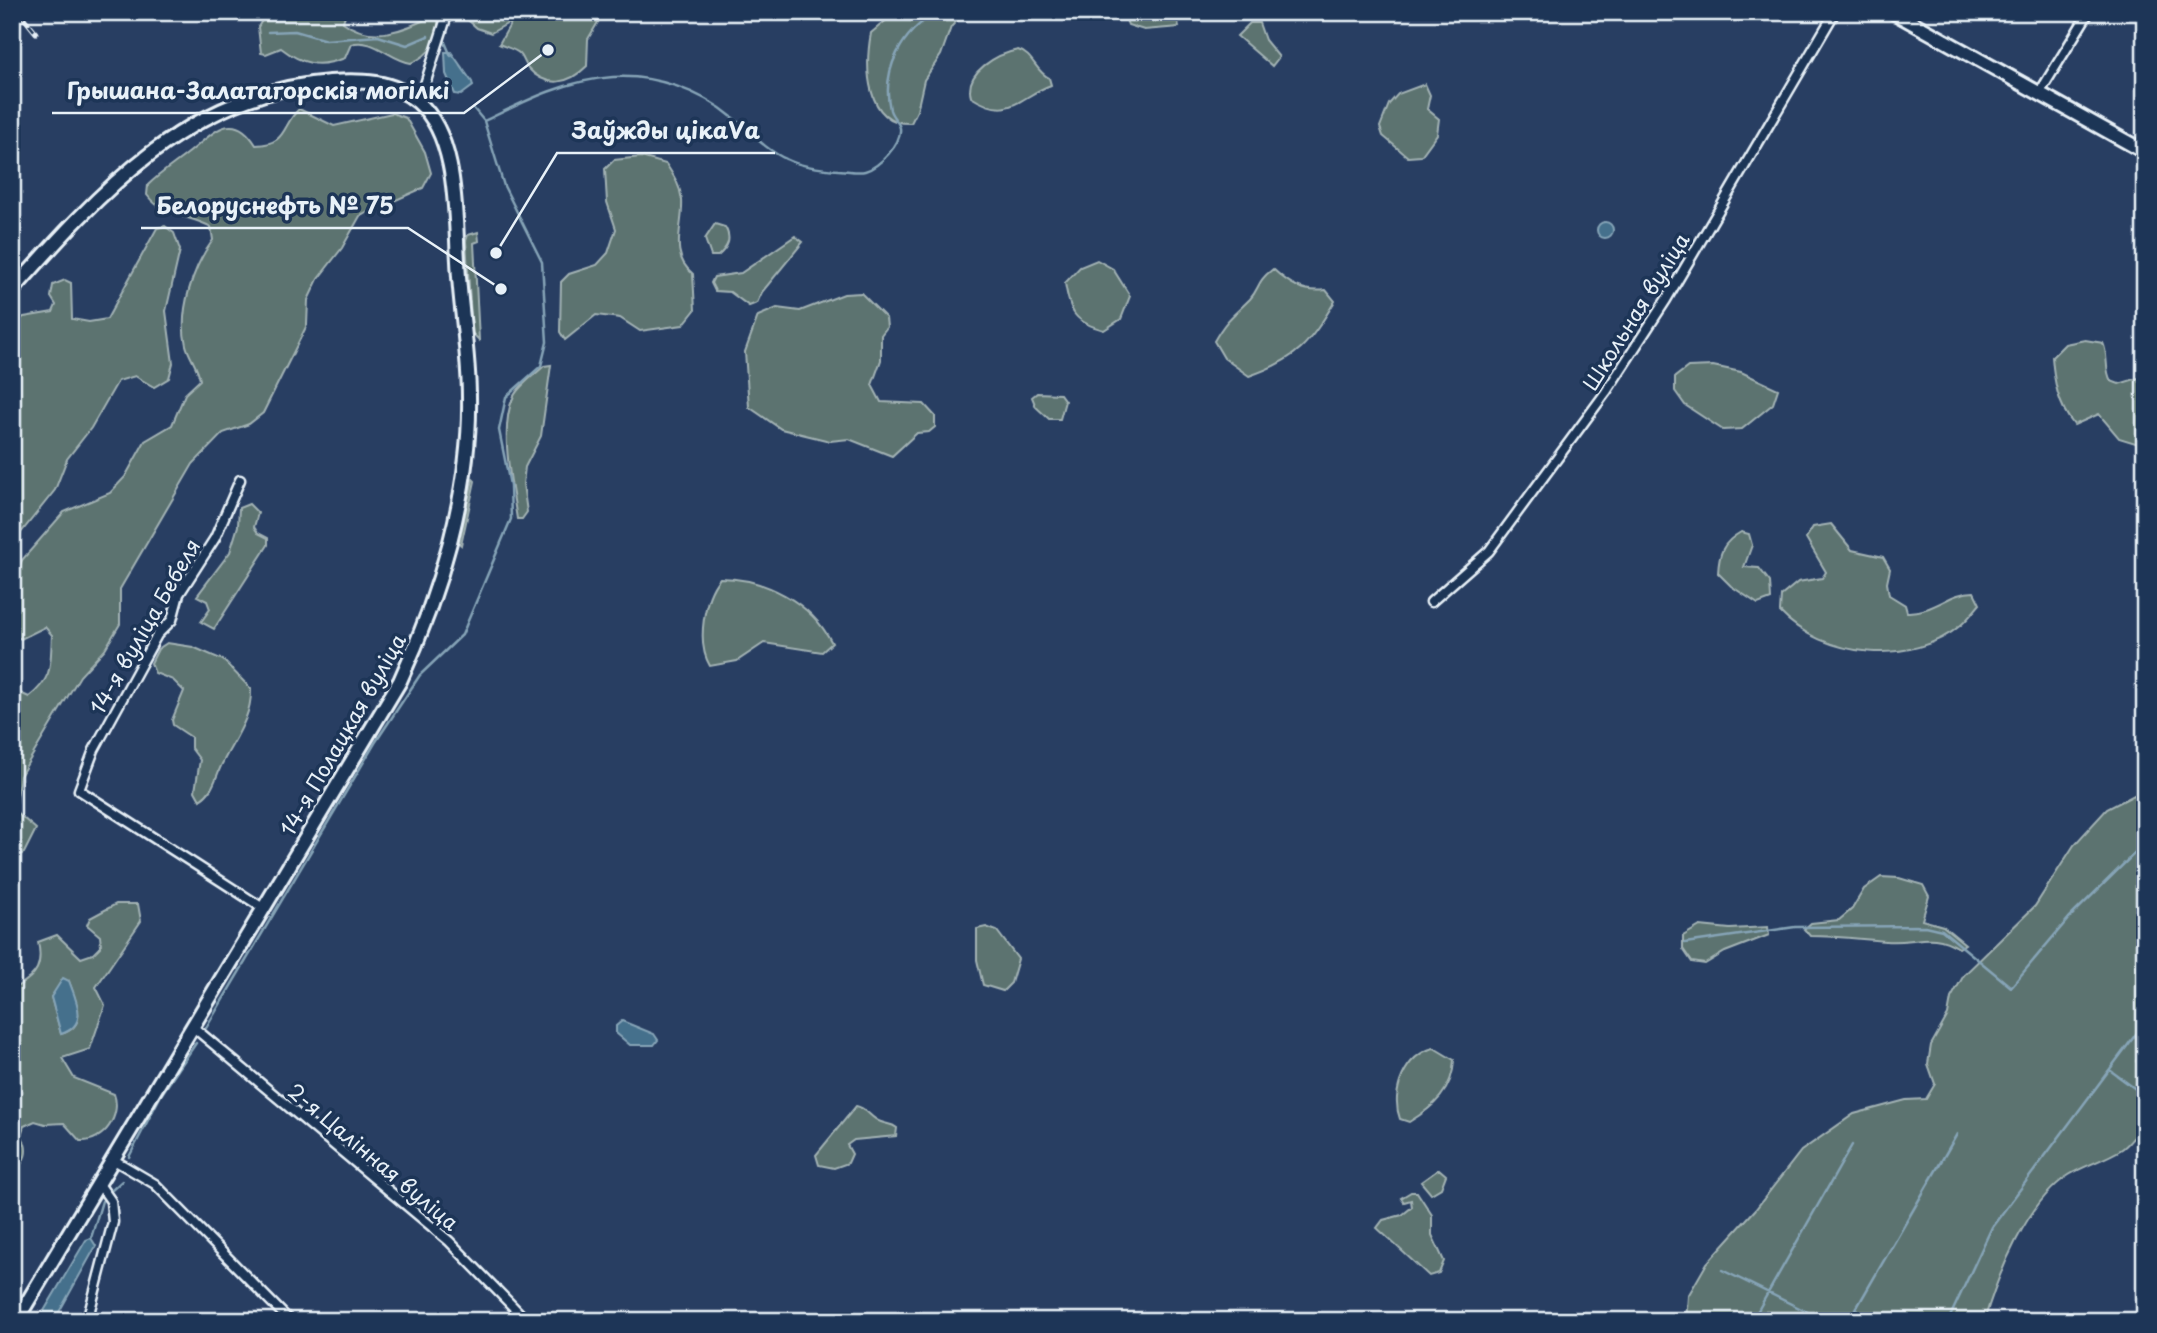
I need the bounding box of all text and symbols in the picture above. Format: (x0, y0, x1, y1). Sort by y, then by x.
callout: Грышана-Залатагорскія могілкі (52, 69, 464, 113)
text: Грышана-Залатагорскія могілкі (67, 72, 449, 107)
callout: Заўжды цікаVа (557, 109, 775, 153)
text: Заўжды цікаVа (571, 112, 761, 147)
callout: Белоруснефть № 75 (141, 184, 408, 228)
text: Белоруснефть № 75 (156, 187, 394, 222)
street label: Школьная вуліца (1573, 226, 1697, 396)
street label: 14-я вуліца Бебеля (81, 532, 207, 720)
street label: 14-я Полацкая вуліца (271, 627, 413, 841)
street label: 2-я Цалінная вуліца (281, 1075, 467, 1237)

